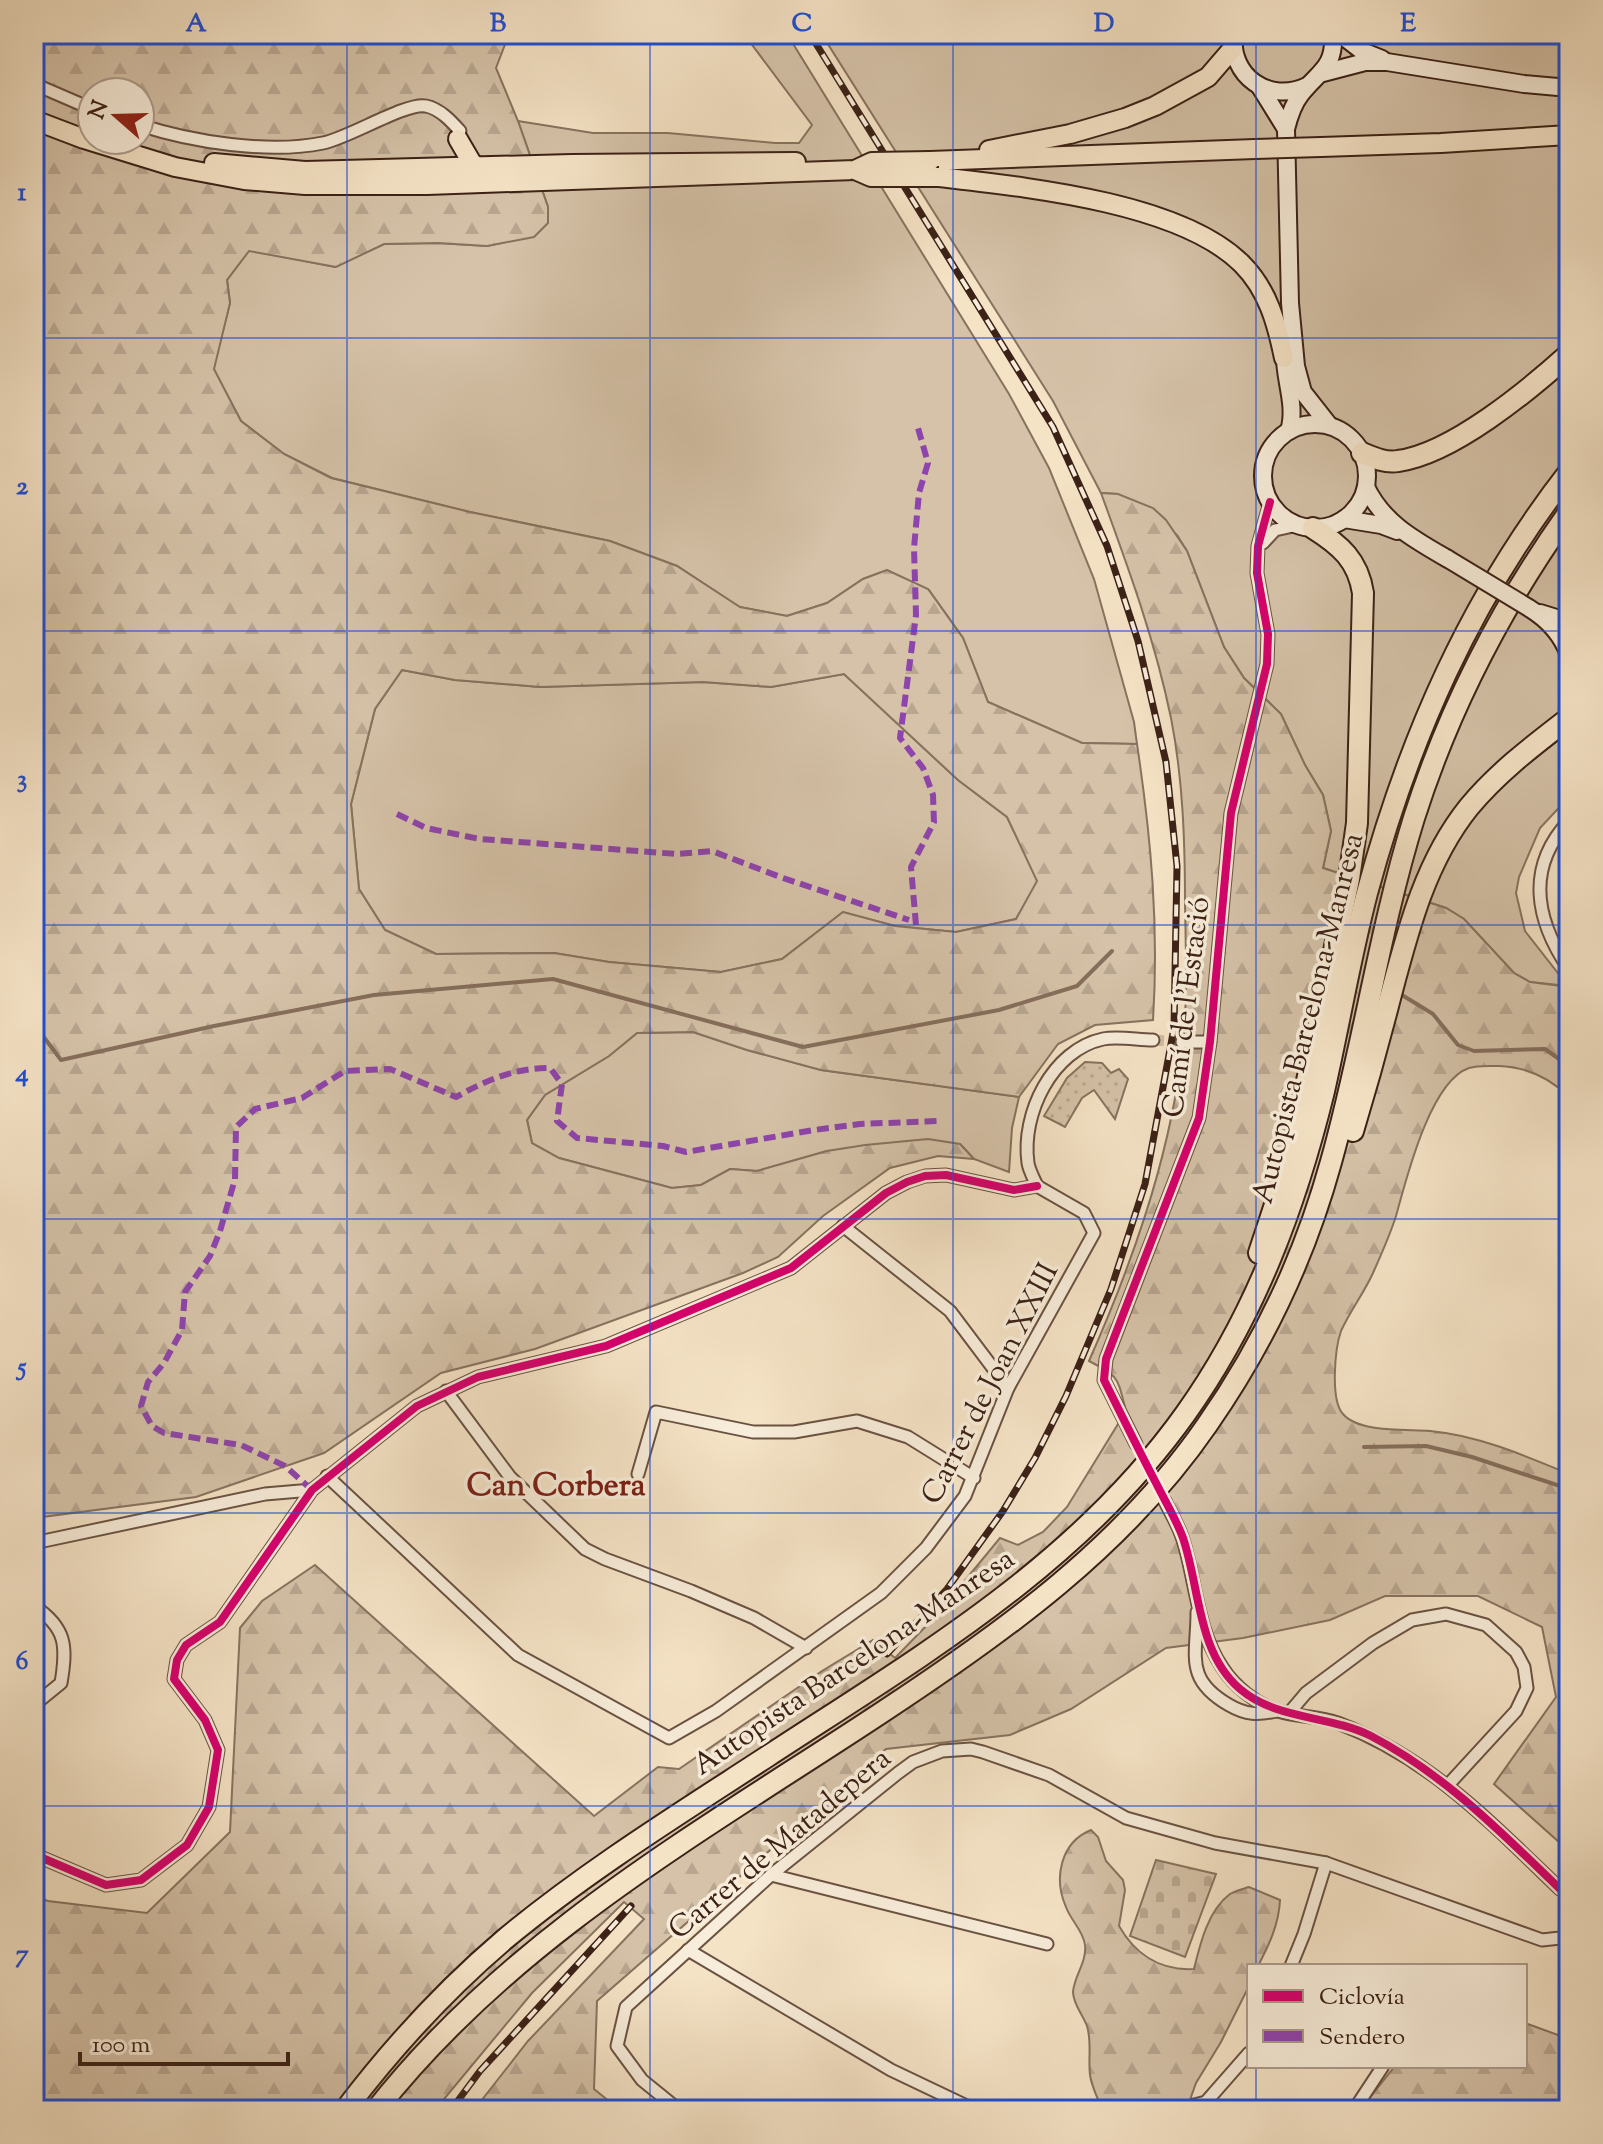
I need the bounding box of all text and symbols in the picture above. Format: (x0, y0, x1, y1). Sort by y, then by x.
text: A (185, 6, 207, 43)
text: B (490, 6, 507, 43)
text: C (792, 6, 812, 43)
text: D (1094, 6, 1114, 43)
text: E (1400, 6, 1416, 43)
north arrow (76, 76, 156, 156)
text: N (82, 96, 118, 124)
text: 1 (18, 175, 27, 212)
text: 2 (16, 469, 29, 506)
text: 3 (17, 762, 27, 799)
street label: Autopista Barcelona-Manresa (1243, 829, 1376, 1208)
street label: Camí de l'Estació (1153, 894, 1222, 1120)
text: 4 (14, 1056, 29, 1093)
street label: Carrer de Joan XXIII (912, 1256, 1071, 1512)
text: 5 (16, 1350, 27, 1387)
district label: Can Corbera (466, 1464, 646, 1510)
street label: Autopista Barcelona-Manresa (685, 1539, 1024, 1787)
text: 6 (16, 1644, 29, 1681)
street label: Carrer de Matadepera (660, 1739, 901, 1951)
text: 7 (15, 1937, 29, 1974)
legend (1247, 1964, 1527, 2068)
text: Ciclovía (1319, 1981, 1405, 2015)
scale bar (80, 2016, 288, 2066)
text: Sendero (1319, 2021, 1405, 2055)
text: 100 m (92, 2029, 150, 2063)

